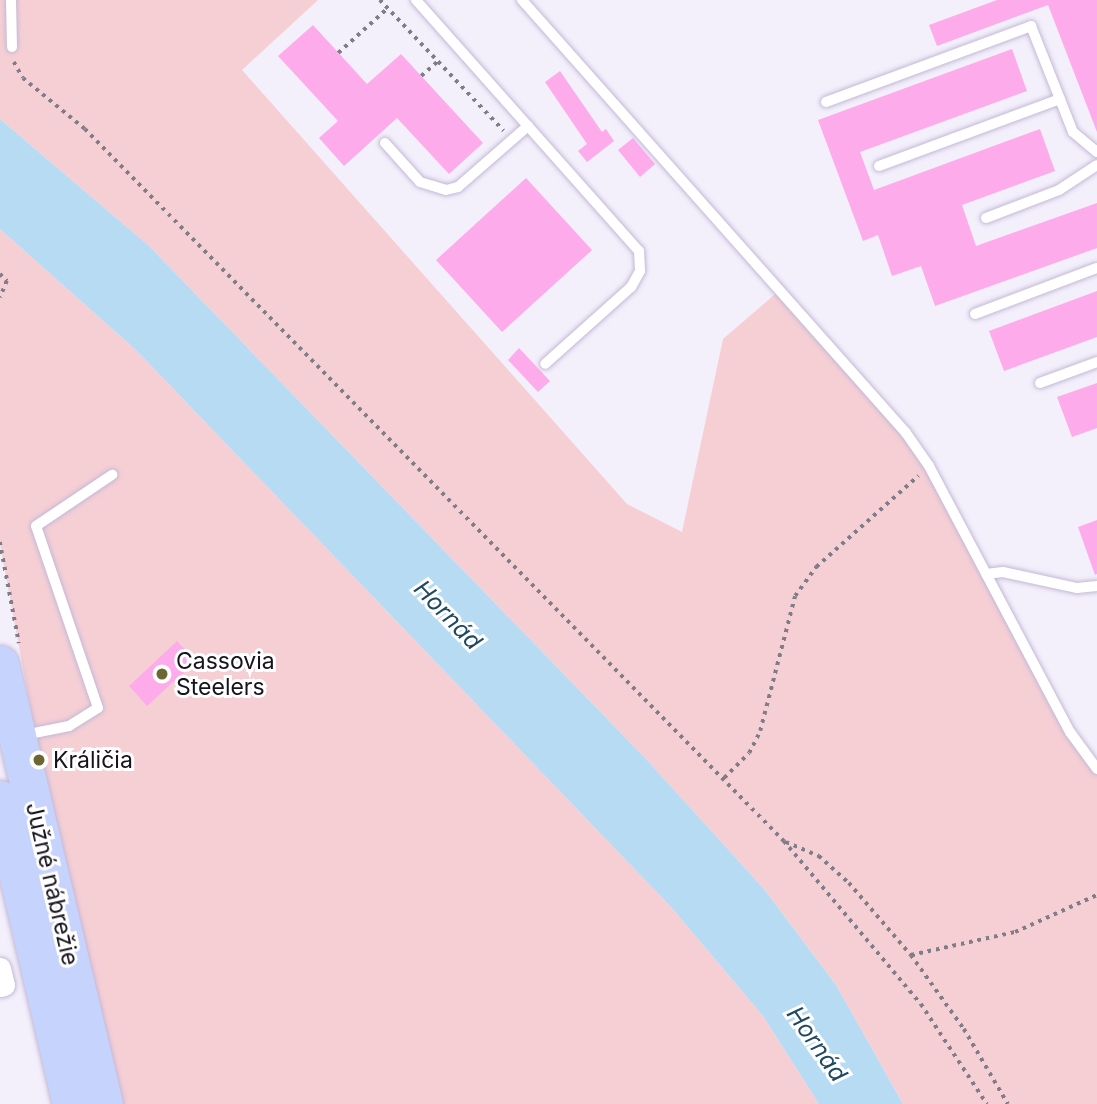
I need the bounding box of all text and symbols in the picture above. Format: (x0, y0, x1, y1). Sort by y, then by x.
water label: Hornád (408, 574, 488, 656)
place label: Cassovia Steelers (176, 647, 275, 701)
marker: Cassovia Steelers (154, 666, 170, 682)
place label: Králičia (53, 746, 133, 774)
marker: Králičia (31, 752, 47, 768)
street label: Južné nábrežie (20, 800, 84, 968)
water label: Hornád (781, 1001, 853, 1087)

